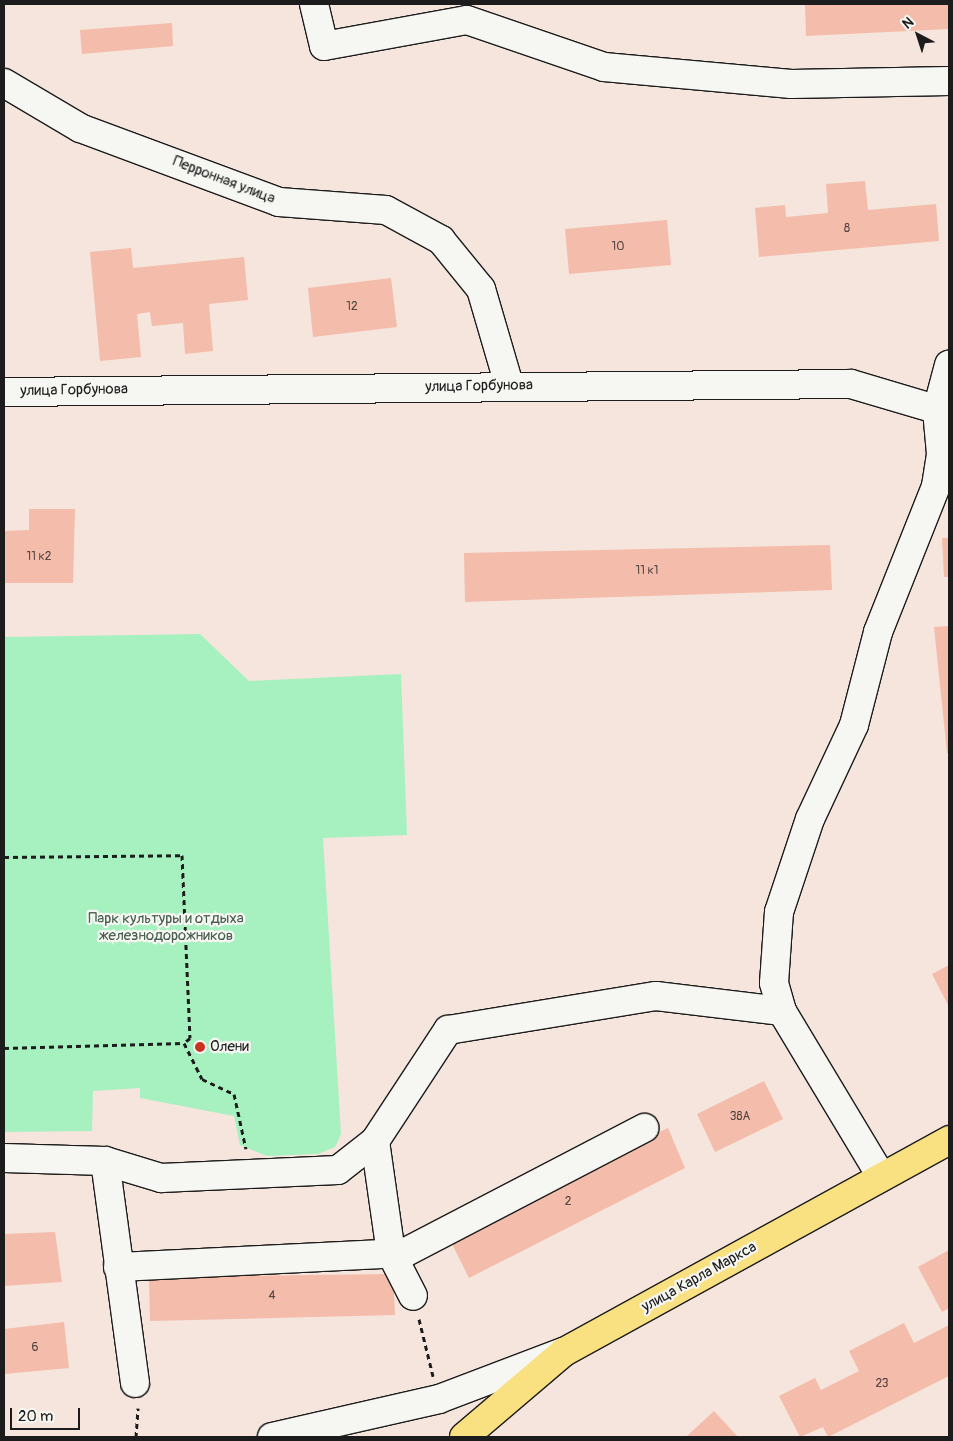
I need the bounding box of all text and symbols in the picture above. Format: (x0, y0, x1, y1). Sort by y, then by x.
north arrow (893, 10, 943, 60)
text: N (899, 14, 917, 33)
street label: Перронная улица (170, 152, 278, 208)
house number: 8 (844, 222, 850, 236)
house number: 10 (612, 240, 624, 254)
house number: 12 (346, 300, 358, 314)
street label: улица Горбунова (425, 376, 533, 396)
street label: улица Горбунова (20, 380, 128, 400)
house number: 11 к2 (27, 550, 51, 564)
house number: 11 к1 (636, 564, 658, 578)
park label: Парк культуры и отдыха железнодорожников (88, 909, 244, 944)
place label: Олени (210, 1038, 249, 1056)
marker: Олени (194, 1041, 206, 1053)
house number: 38А (730, 1110, 750, 1124)
house number: 2 (565, 1195, 571, 1209)
street label: улица Карла Маркса (638, 1238, 760, 1316)
house number: 4 (269, 1289, 275, 1303)
house number: 6 (32, 1341, 38, 1355)
house number: 23 (875, 1377, 889, 1391)
scale bar (12, 1398, 82, 1430)
text: 20 m (18, 1407, 53, 1426)

